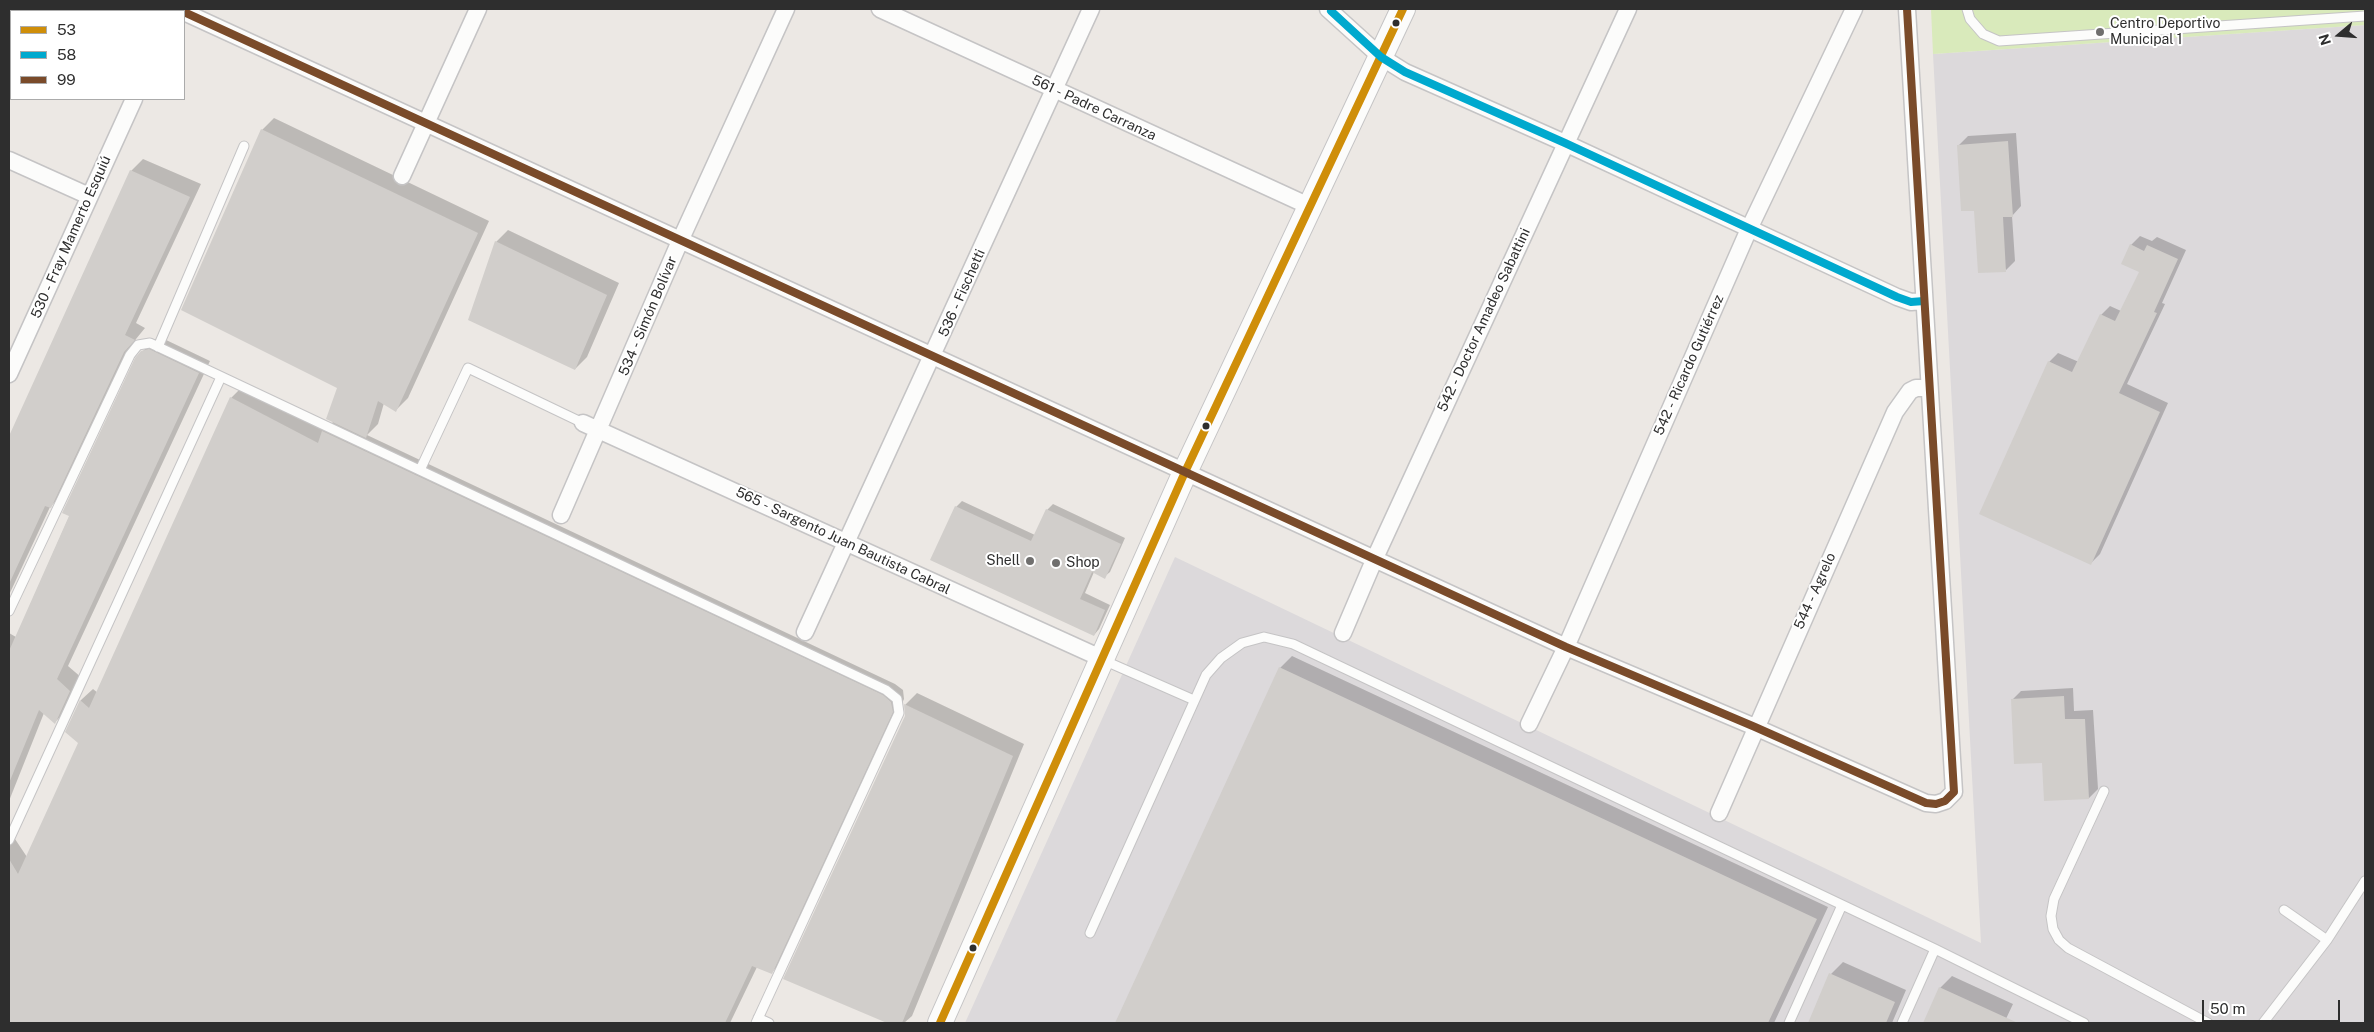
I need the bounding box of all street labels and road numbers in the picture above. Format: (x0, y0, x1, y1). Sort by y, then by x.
street label: 561 - Padre Carranza (1029, 72, 1159, 144)
street label: 530 - Fray Mamerto Esquiú (28, 153, 114, 321)
street label: 542 - Doctor Amadeo Sabattini (1434, 226, 1534, 414)
street label: 536 - Fischetti (935, 247, 989, 339)
street label: 534 - Simón Bolívar (615, 254, 681, 378)
street label: 542 - Ricardo Gutiérrez (1650, 292, 1728, 438)
street label: 565 - Sargento Juan Bautista Cabral (733, 484, 953, 598)
street label: 544 - Agrelo (1791, 550, 1839, 632)

